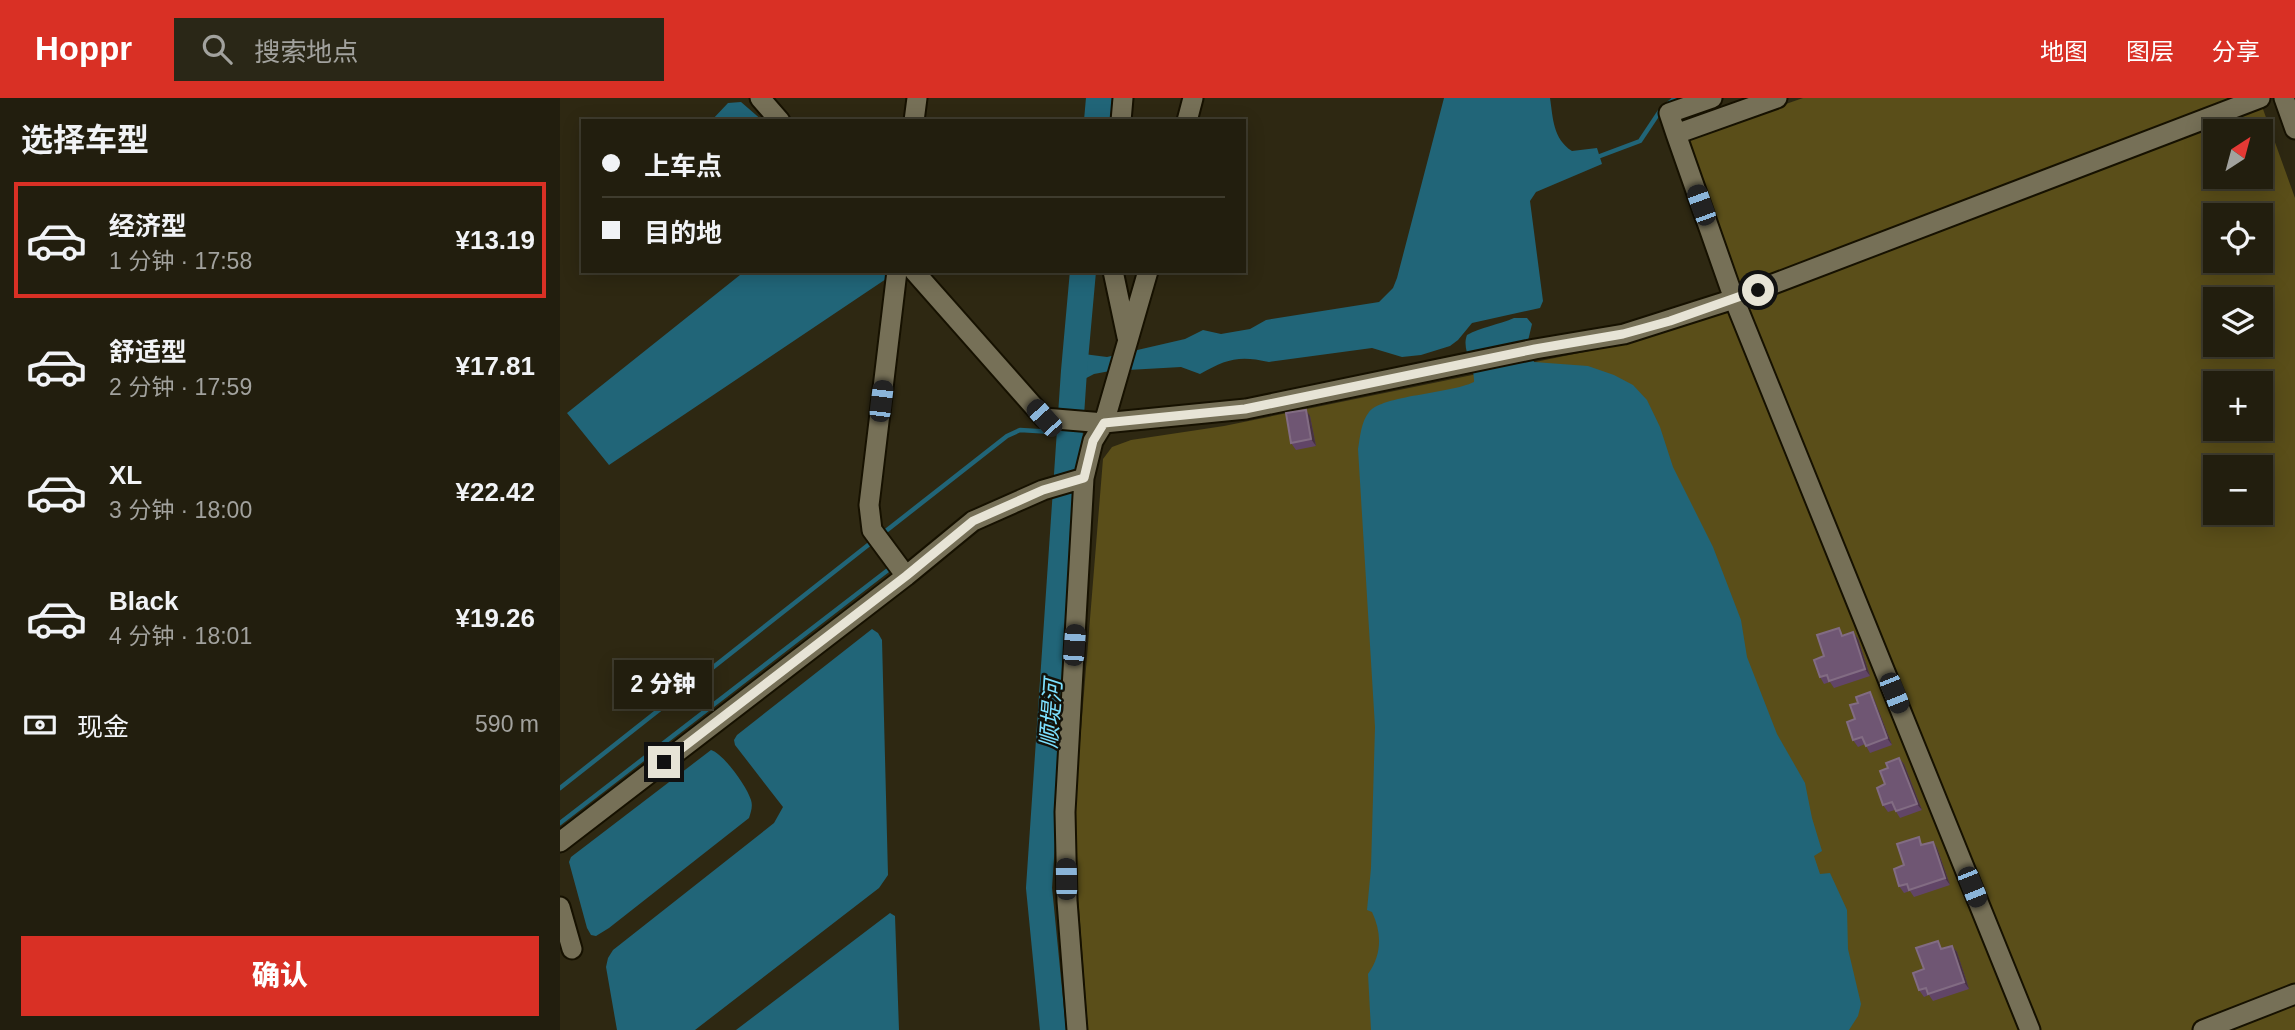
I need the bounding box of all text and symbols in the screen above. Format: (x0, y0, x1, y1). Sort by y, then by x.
search box (174, 18, 664, 81)
text: Hoppr (35, 30, 132, 67)
icon: search (198, 30, 236, 68)
text: 搜索地点 (254, 37, 358, 67)
text: 地图 (2040, 38, 2088, 65)
text: 图层 (2126, 38, 2174, 65)
text: 分享 (2212, 38, 2260, 65)
north arrow (2203, 119, 2273, 189)
map controls (2203, 119, 2273, 525)
text: 选择车型 (21, 122, 149, 158)
text: 上车点 (644, 151, 722, 181)
car (1684, 182, 1719, 228)
button: locate (2203, 203, 2273, 273)
icon: car (25, 209, 88, 272)
text: 经济型 (109, 211, 187, 241)
text: 目的地 (644, 218, 722, 248)
text: ¥13.19 (455, 225, 535, 255)
text: 1 分钟 · 17:58 (109, 248, 252, 274)
route start (1742, 274, 1774, 306)
button: layers (2203, 287, 2273, 357)
icon: car (25, 335, 88, 398)
text: 舒适型 (109, 337, 187, 367)
text: ¥17.81 (455, 351, 535, 381)
button: + (2203, 371, 2273, 441)
text: 2 分钟 · 17:59 (109, 374, 252, 400)
car (869, 379, 894, 423)
car (1023, 395, 1066, 441)
button: − (2203, 455, 2273, 525)
text: XL (109, 460, 142, 490)
icon: car (25, 461, 88, 524)
text: ¥22.42 (455, 477, 535, 507)
text: 3 分钟 · 18:00 (109, 497, 252, 523)
text: Black (109, 586, 178, 616)
icon: car (25, 587, 88, 650)
text: ¥19.26 (455, 603, 535, 633)
text: 4 分钟 · 18:01 (109, 623, 252, 649)
car (1063, 623, 1086, 667)
callout: 2 分钟 (615, 660, 713, 710)
car (1877, 670, 1912, 716)
text: 2 分钟 (630, 671, 696, 697)
water label: 顺堤河 (1036, 675, 1067, 749)
icon: cash (21, 706, 59, 744)
text: 590 m (475, 711, 539, 737)
text: 现金 (77, 712, 129, 742)
route end (648, 746, 680, 778)
car (1056, 858, 1077, 900)
car (1955, 864, 1990, 910)
button: 确认 (21, 936, 539, 1016)

